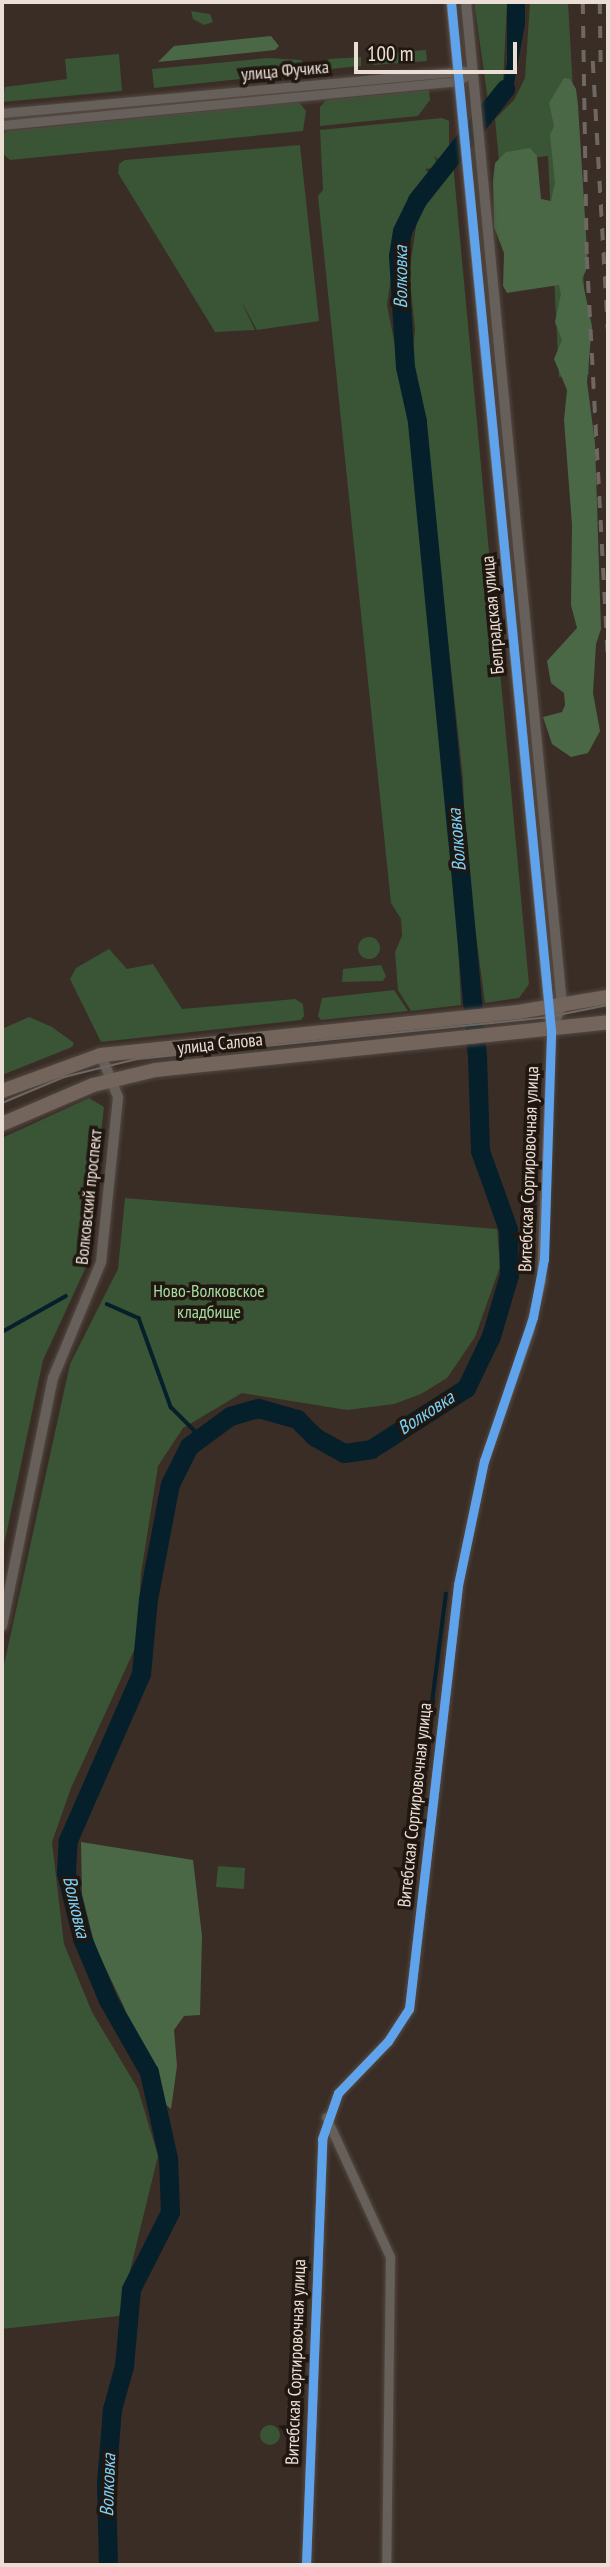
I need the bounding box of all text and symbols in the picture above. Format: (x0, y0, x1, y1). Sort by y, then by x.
scale bar (358, 28, 521, 72)
text: 100 m (367, 40, 413, 67)
street label: улица Фучика (240, 56, 330, 86)
water label: Волковка (390, 246, 412, 308)
street label: Белградская улица (477, 555, 509, 675)
water label: Волковка (443, 808, 471, 872)
street label: улица Салова (176, 1029, 264, 1059)
street label: Витебская Сортировочная улица (515, 1066, 543, 1272)
street label: Волковский проспект (71, 1128, 107, 1266)
park label: Ново-Волковское кладбище (153, 1281, 265, 1324)
water label: Волковка (393, 1386, 459, 1440)
street label: Витебская Сортировочная улица (394, 1702, 436, 1908)
water label: Волковка (58, 1874, 94, 1940)
street label: Витебская Сортировочная улица (282, 2259, 310, 2465)
water label: Волковка (96, 2453, 120, 2517)

